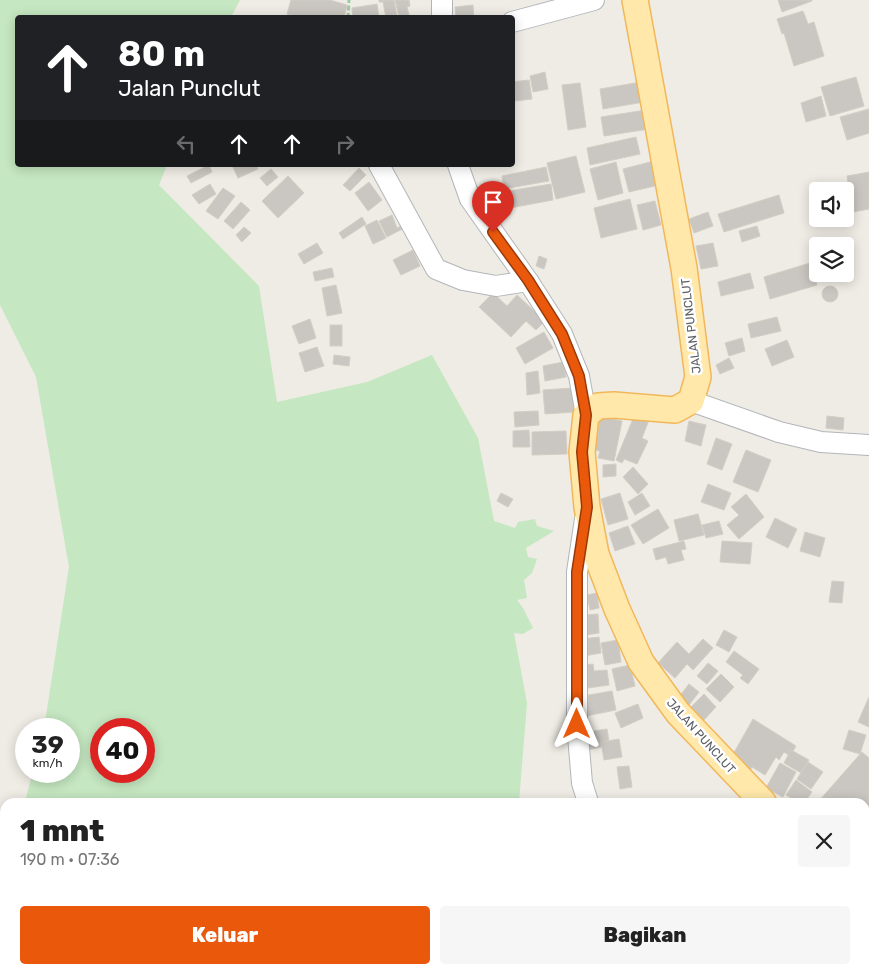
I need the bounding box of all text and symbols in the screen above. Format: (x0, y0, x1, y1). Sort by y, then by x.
text: 80 m (118, 33, 205, 75)
icon: ahead (35, 35, 100, 100)
text: Jalan Punclut (118, 75, 260, 102)
icon: left (172, 130, 200, 158)
icon: ahead (225, 130, 253, 158)
icon: ahead (278, 130, 306, 158)
icon: right (331, 130, 359, 158)
pin (472, 181, 514, 232)
map controls (809, 182, 854, 282)
button: sound (809, 182, 854, 227)
icon: arrive (479, 188, 507, 216)
button: layers (809, 237, 854, 282)
street label: JALAN PUNCLUT (678, 277, 704, 374)
street label: JALAN PUNCLUT (664, 696, 738, 776)
position arrow (550, 697, 602, 749)
speed limit sign: 40 (90, 718, 155, 783)
text: 39 (31, 730, 64, 759)
text: km/h (33, 756, 62, 770)
text: 1 mnt (20, 813, 104, 849)
button: close (798, 815, 850, 867)
text: 190 m · 07:36 (20, 850, 120, 869)
button: Keluar (20, 906, 430, 964)
button: Bagikan (440, 906, 850, 964)

